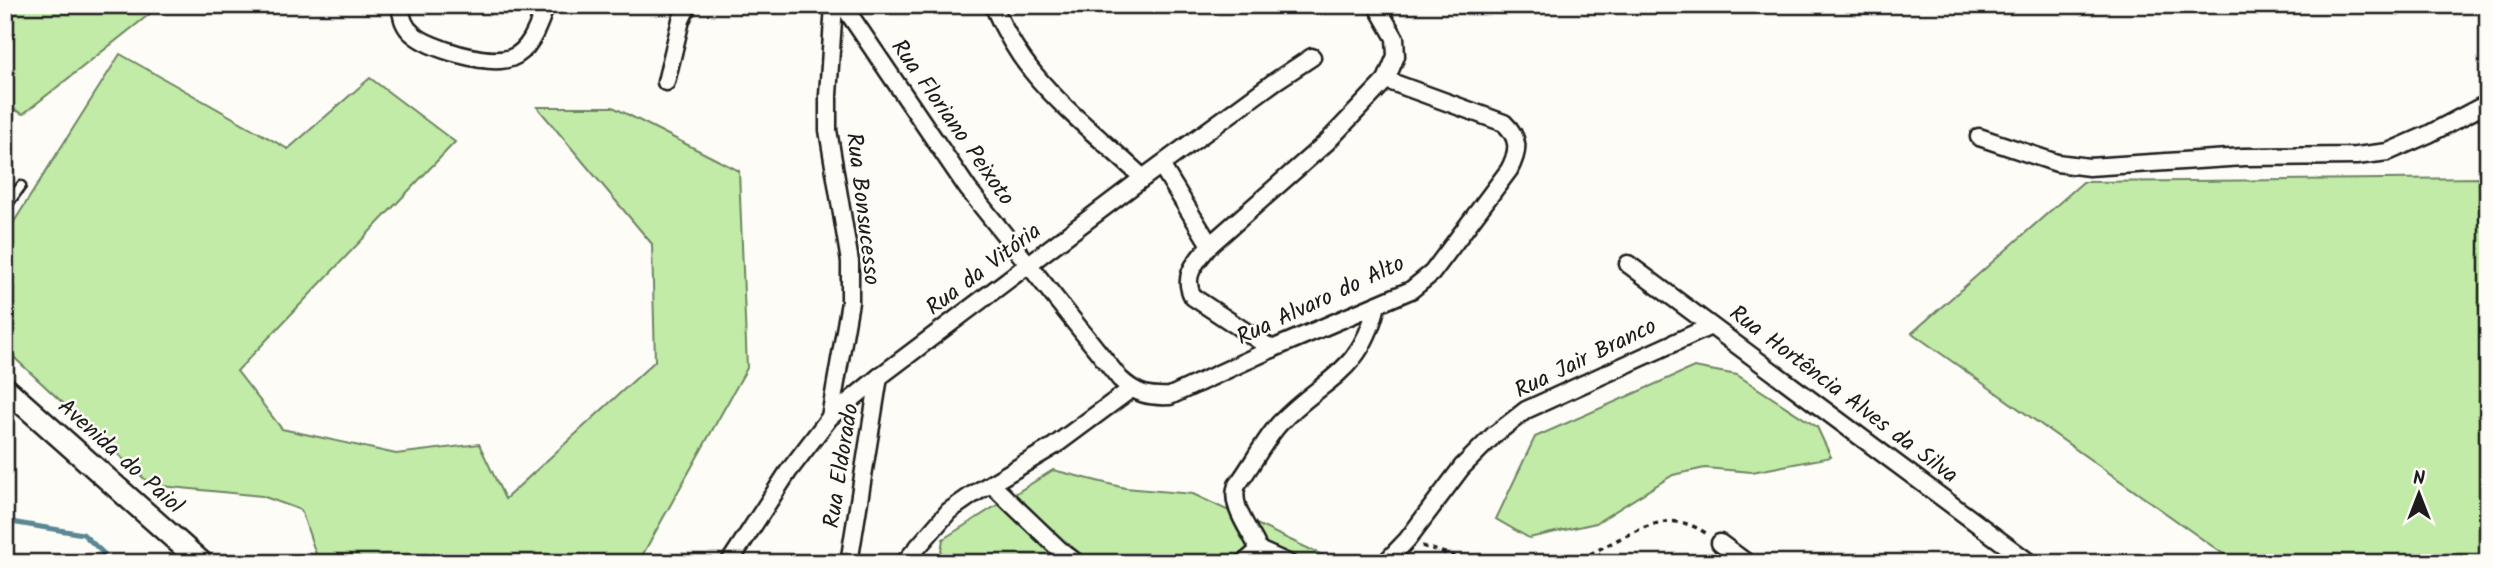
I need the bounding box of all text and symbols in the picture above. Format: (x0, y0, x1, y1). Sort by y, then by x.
street label: Rua Floriano Peixoto (881, 32, 1023, 214)
street label: Rua Bonsucesso (835, 131, 889, 287)
street label: Rua da Vitória (919, 214, 1049, 326)
street label: Rua Alvaro do Alto (1231, 246, 1411, 356)
street label: Rua Hortência Alves da Silva (1721, 297, 1965, 493)
street label: Rua Jair Branco (1509, 309, 1663, 409)
street label: Avenida do Paiol (49, 390, 191, 524)
street label: Rua Eldorado (814, 401, 870, 531)
north arrow (2384, 460, 2454, 530)
text: N (2413, 464, 2425, 494)

